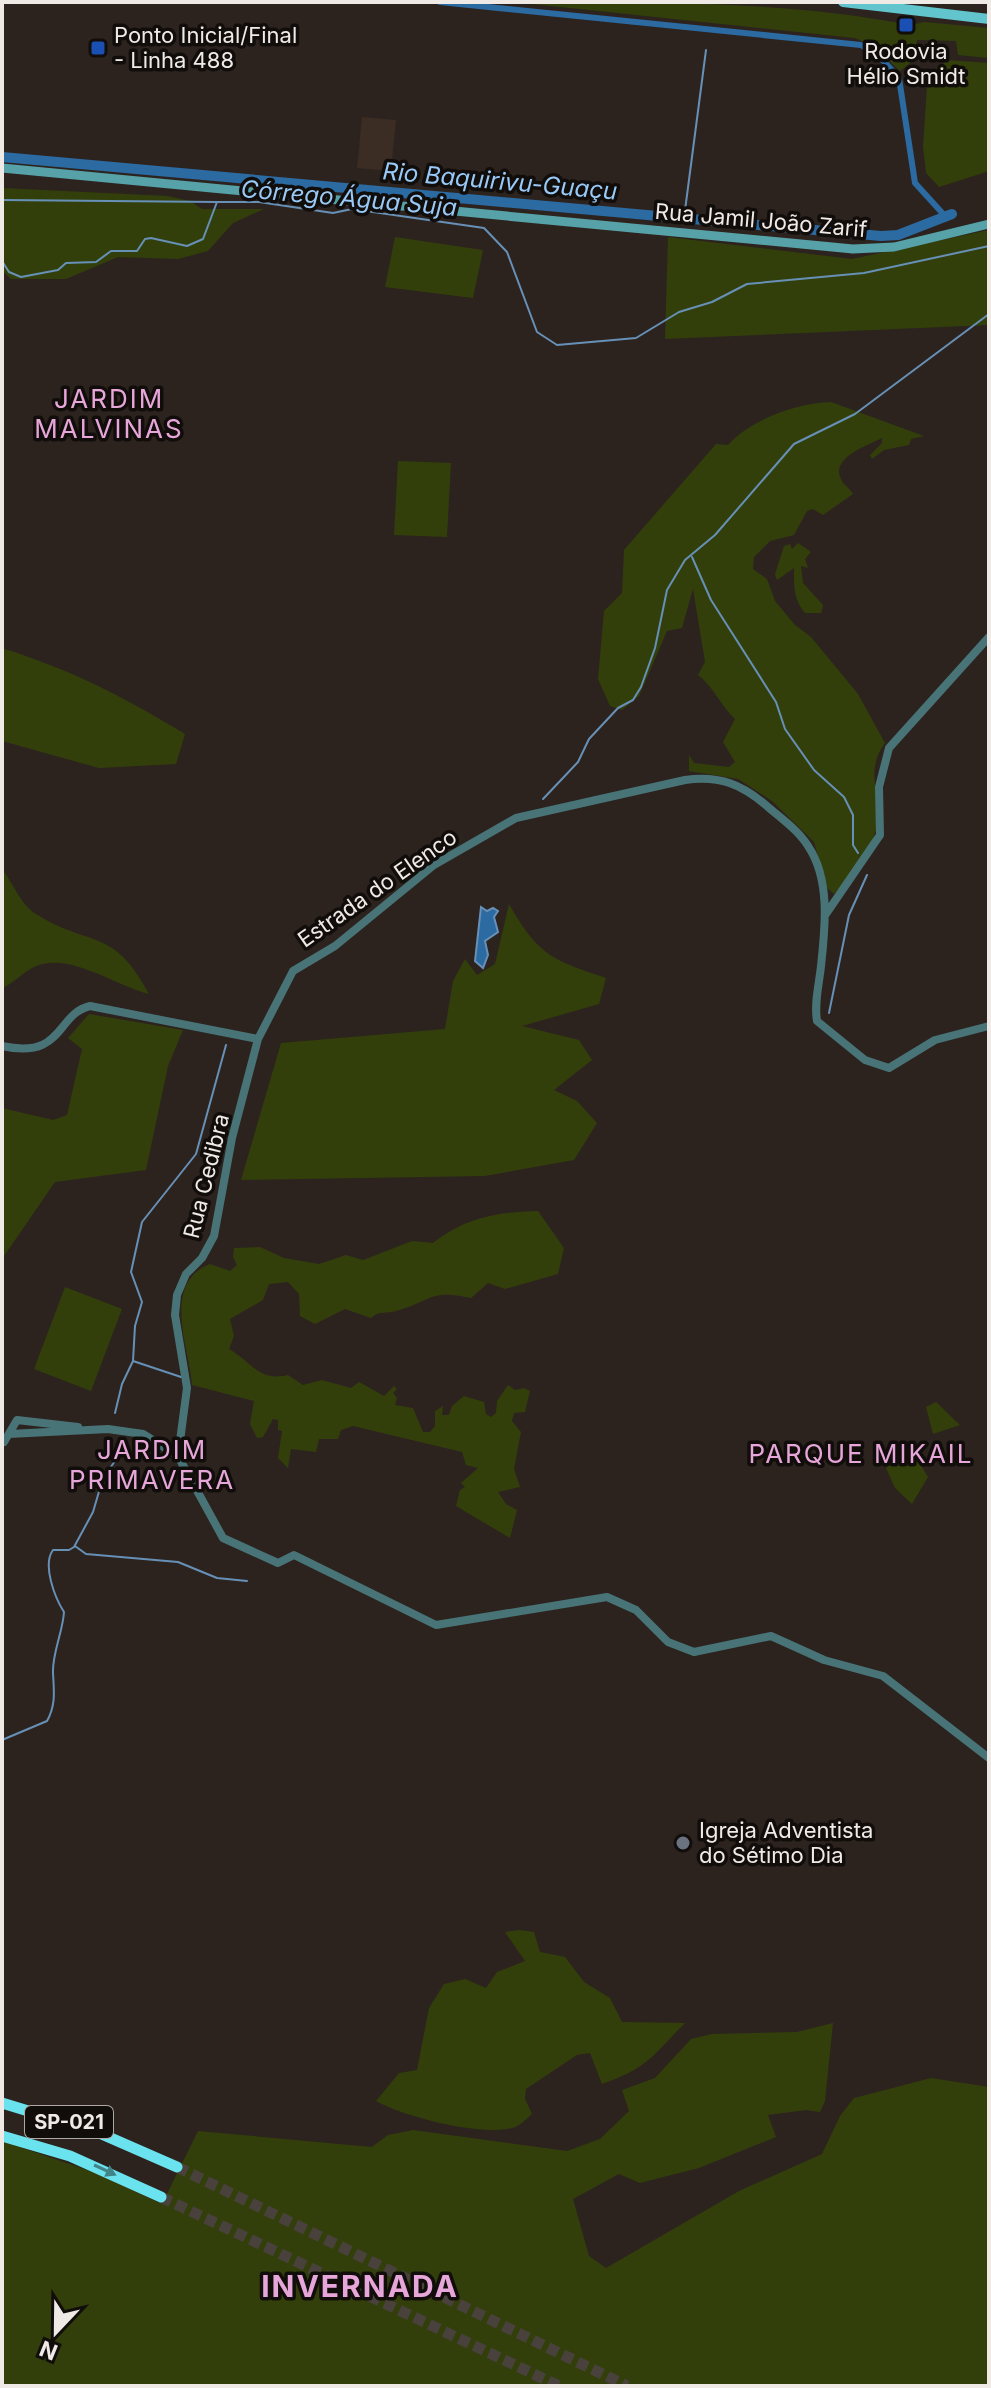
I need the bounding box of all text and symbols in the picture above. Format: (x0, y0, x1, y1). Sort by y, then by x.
marker: Rodovia Hélio Smidt (897, 16, 915, 34)
place label: Ponto Inicial/Final - Linha 488 (114, 22, 297, 73)
place label: Rodovia Hélio Smidt (847, 38, 965, 89)
marker: Ponto Inicial/Final - Linha 488 (89, 39, 107, 57)
water label: Rio Baquirivu-Guaçu (381, 156, 619, 206)
water label: Córrego Água Suja (240, 173, 458, 222)
street label: Rua Jamil João Zarif (654, 198, 868, 242)
district label: JARDIM MALVINAS (34, 383, 184, 444)
street label: Estrada do Elenco (293, 824, 461, 952)
street label: Rua Cedibra (178, 1111, 234, 1241)
district label: JARDIM PRIMAVERA (69, 1434, 235, 1495)
district label: PARQUE MIKAIL (748, 1438, 974, 1469)
place label: Igreja Adventista do Sétimo Dia (699, 1817, 873, 1868)
marker: Igreja Adventista do Sétimo Dia (674, 1834, 692, 1852)
road number: SP-021 (25, 2106, 113, 2138)
one-way arrow (94, 2164, 117, 2177)
district label: INVERNADA (261, 2268, 459, 2304)
north arrow (16, 2292, 96, 2372)
text: N (36, 2335, 61, 2366)

